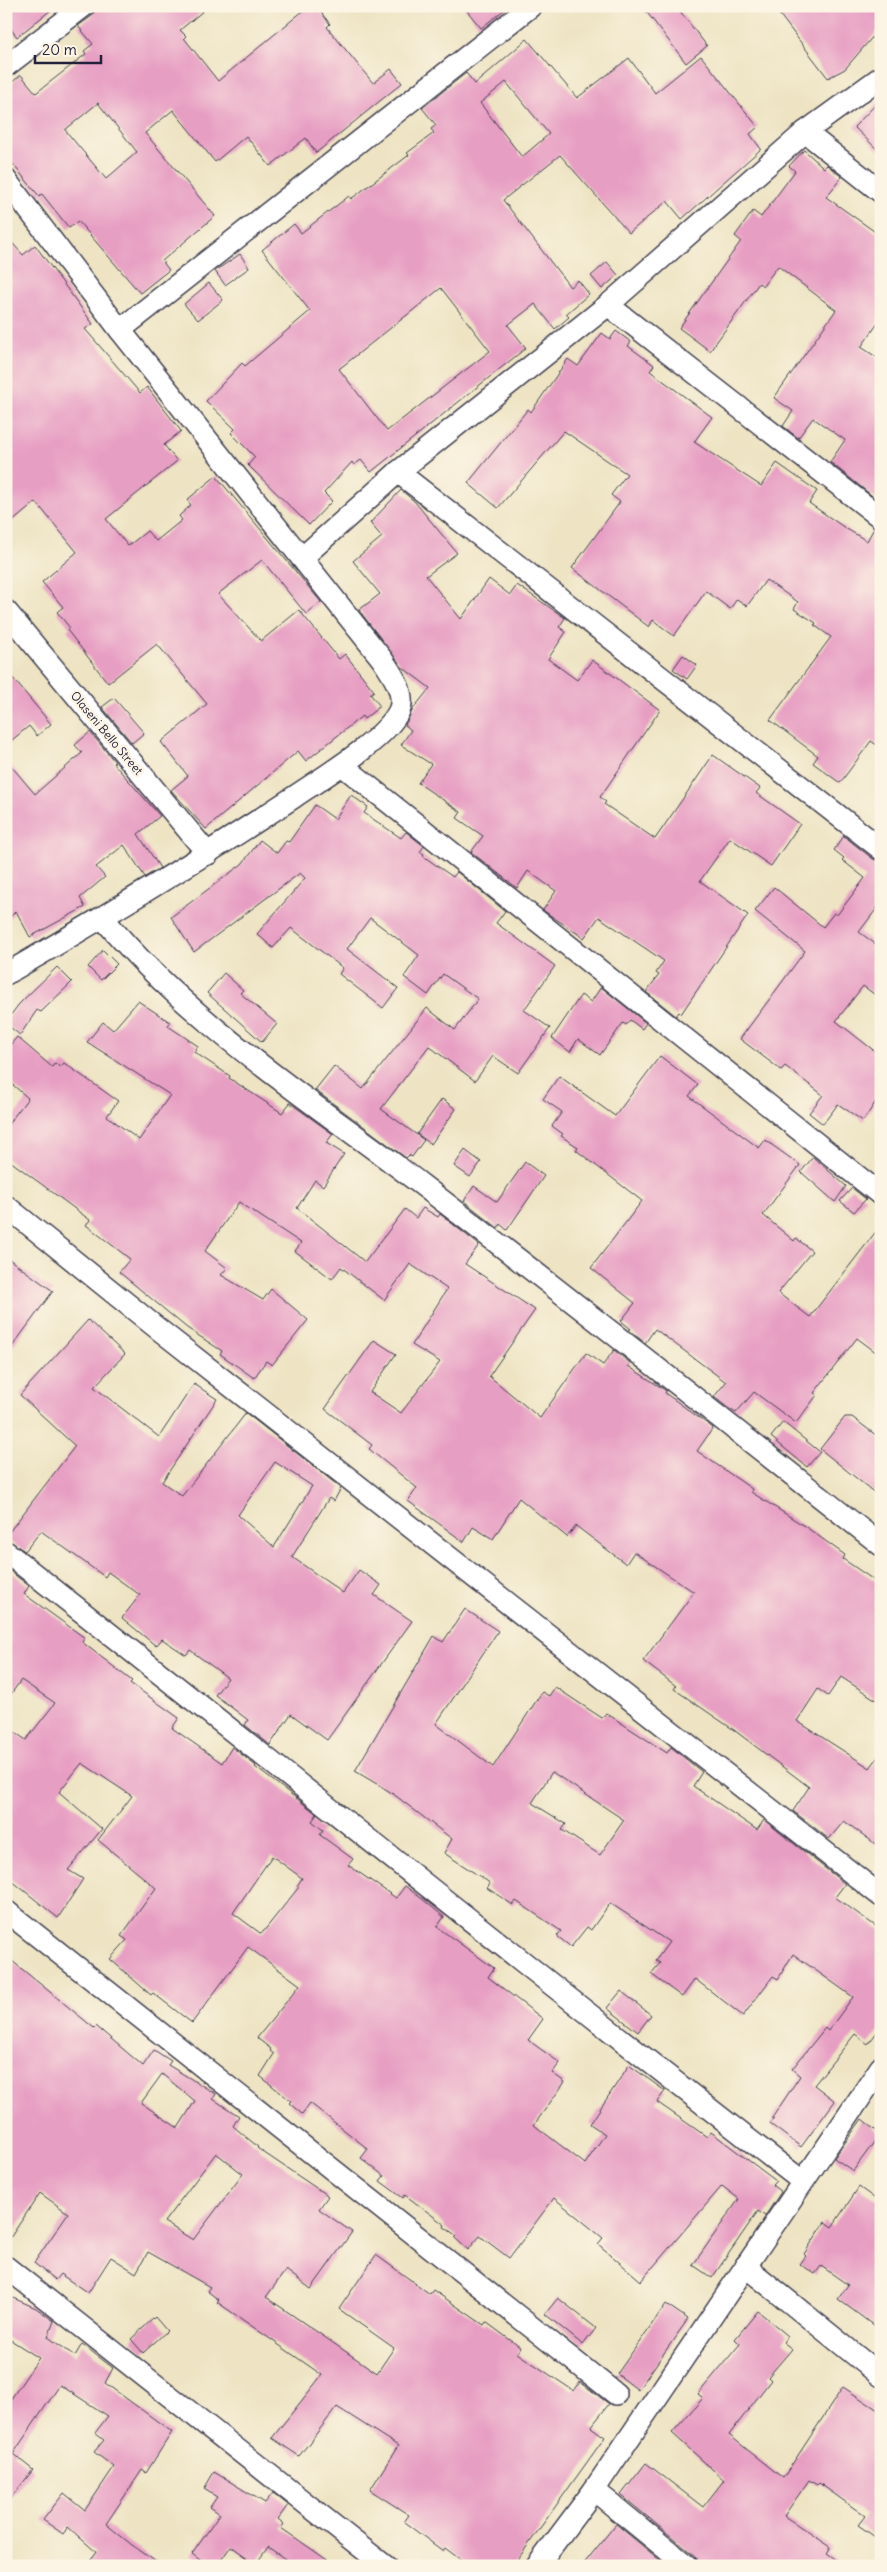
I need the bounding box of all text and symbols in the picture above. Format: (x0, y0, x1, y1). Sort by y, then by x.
scale bar (35, 32, 101, 64)
text: 20 m (42, 40, 77, 59)
street label: Olaseni Bello Street (68, 688, 146, 778)

